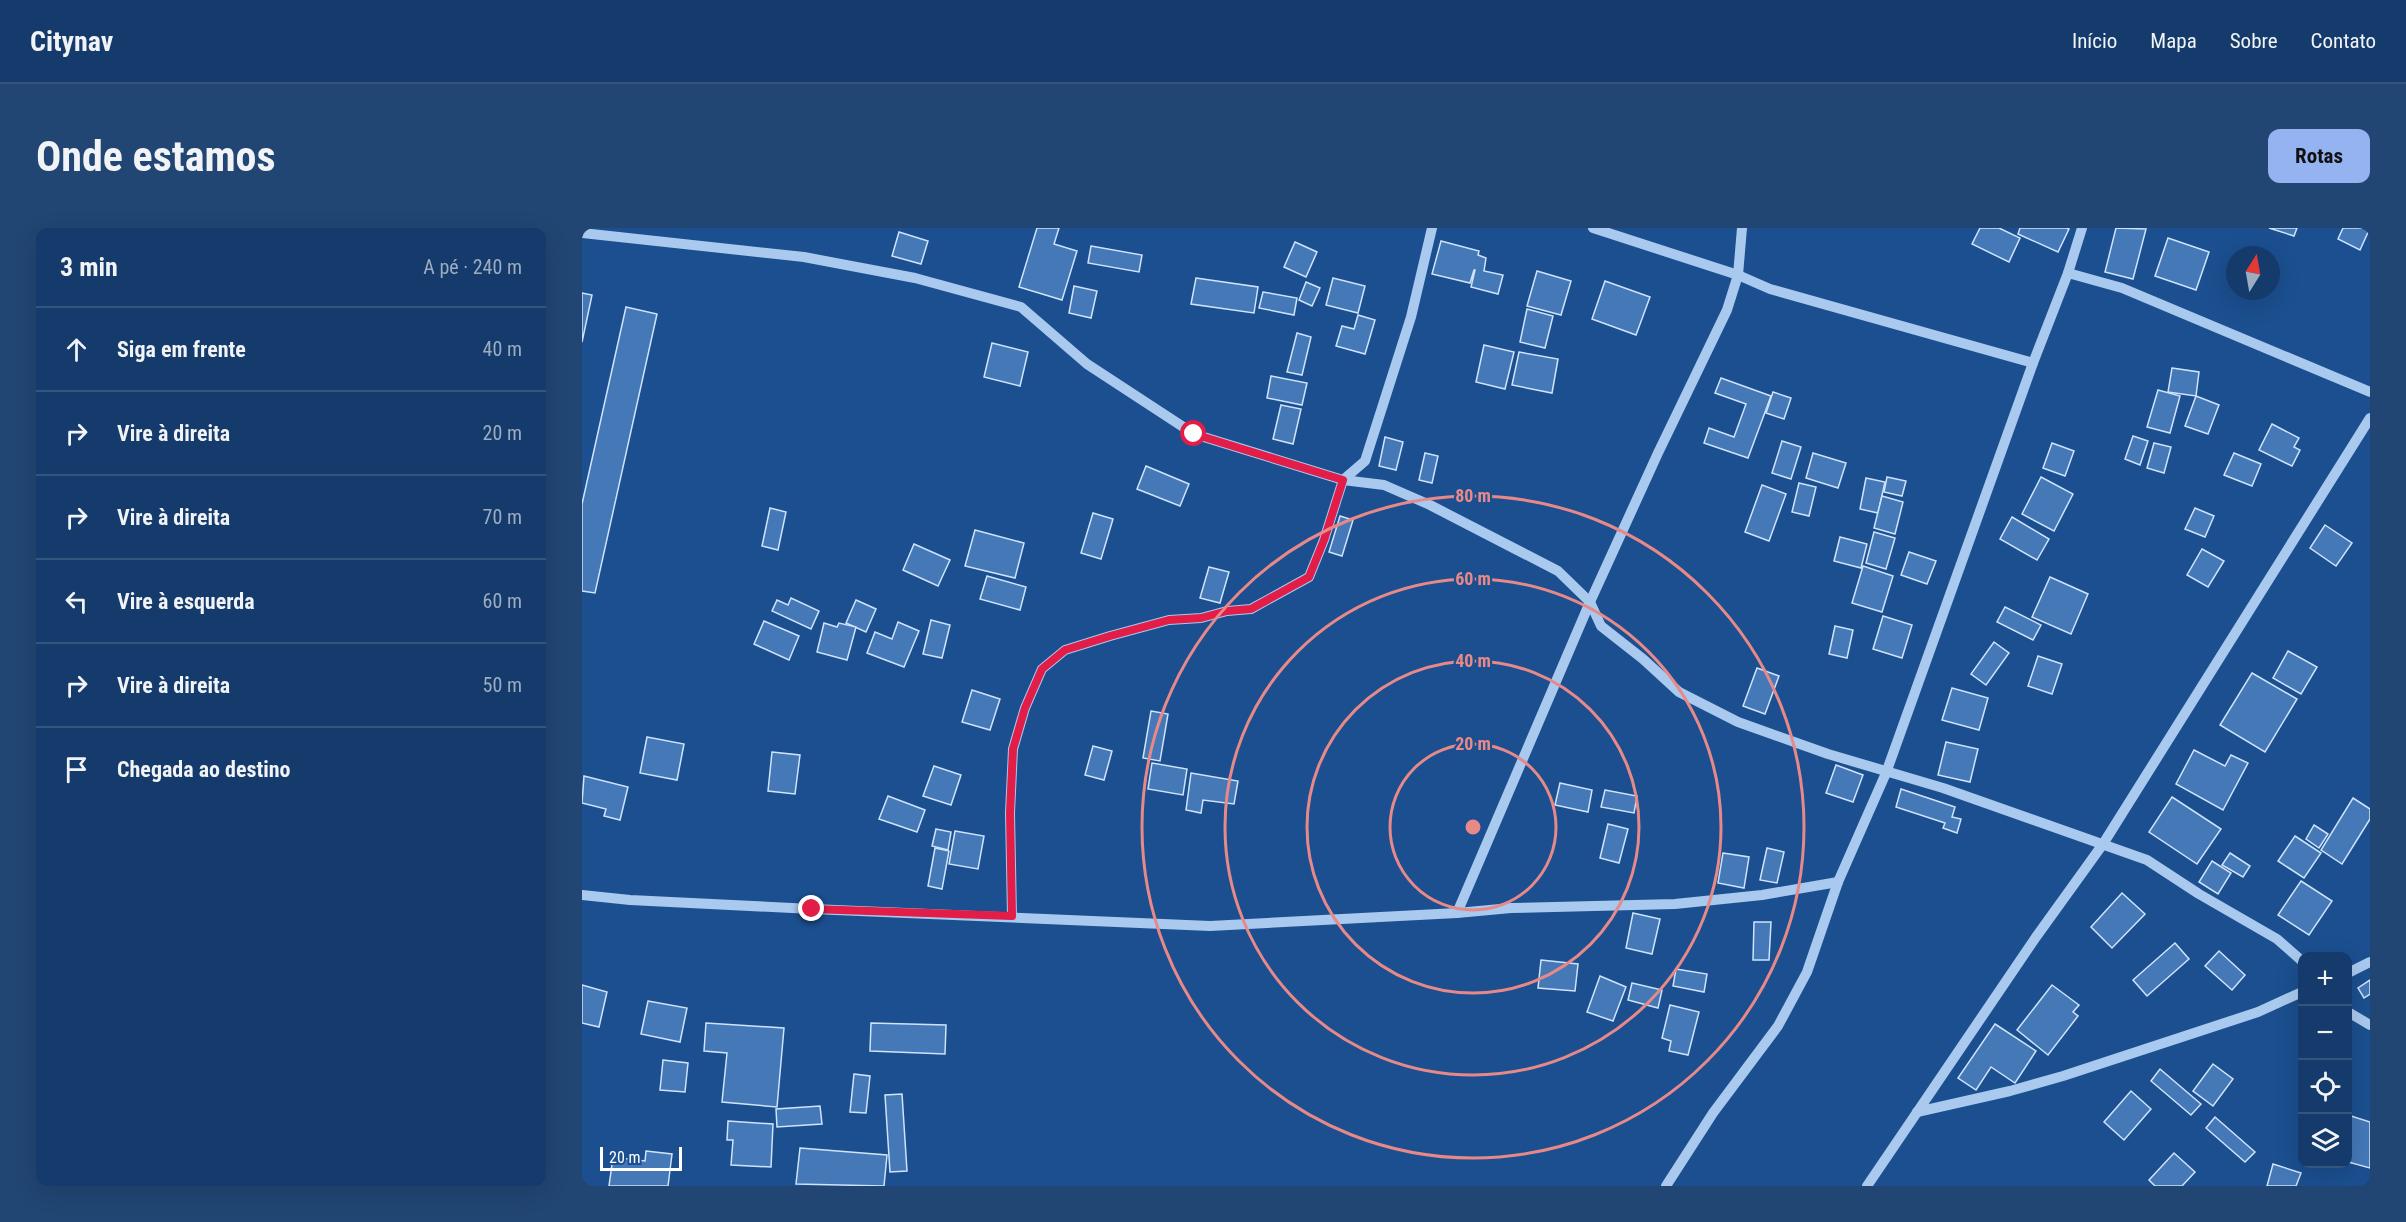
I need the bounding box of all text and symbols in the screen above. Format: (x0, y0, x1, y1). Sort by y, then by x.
text: Citynav (30, 25, 113, 58)
text: Início (2072, 29, 2117, 53)
text: Mapa (2150, 29, 2197, 53)
text: Sobre (2230, 29, 2278, 53)
text: Contato (2311, 29, 2376, 53)
button: Rotas (2268, 129, 2370, 183)
text: Onde estamos (36, 132, 276, 181)
north arrow (2226, 246, 2280, 300)
text: 3 min (60, 252, 118, 282)
text: A pé · 240 m (423, 255, 522, 279)
icon: ahead (60, 333, 93, 366)
text: Siga em frente (117, 337, 246, 362)
text: 40 m (483, 337, 522, 361)
icon: right (60, 417, 93, 450)
route start (1180, 420, 1206, 446)
text: Vire à direita (117, 421, 230, 446)
text: 20 m (483, 421, 522, 445)
text: 80 m (1455, 485, 1491, 506)
icon: right (60, 501, 93, 534)
text: Vire à direita (117, 505, 230, 530)
text: 70 m (483, 505, 522, 529)
text: 60 m (1455, 568, 1491, 589)
icon: left (60, 585, 93, 618)
text: Vire à esquerda (117, 589, 255, 614)
text: 60 m (483, 589, 522, 613)
text: 40 m (1455, 650, 1491, 671)
icon: right (60, 669, 93, 702)
text: Vire à direita (117, 673, 230, 698)
text: 50 m (483, 673, 522, 697)
text: 20 m (1455, 733, 1491, 754)
icon: arrive (60, 753, 93, 786)
text: Chegada ao destino (117, 757, 291, 782)
centre of rings (1463, 817, 1483, 837)
route end (798, 895, 824, 921)
map controls (2298, 952, 2352, 1168)
button: + (2298, 952, 2352, 1006)
button: − (2298, 1006, 2352, 1060)
button: locate (2298, 1060, 2352, 1114)
button: layers (2298, 1114, 2352, 1168)
scale bar (600, 1144, 682, 1172)
text: 20 m (609, 1148, 641, 1167)

